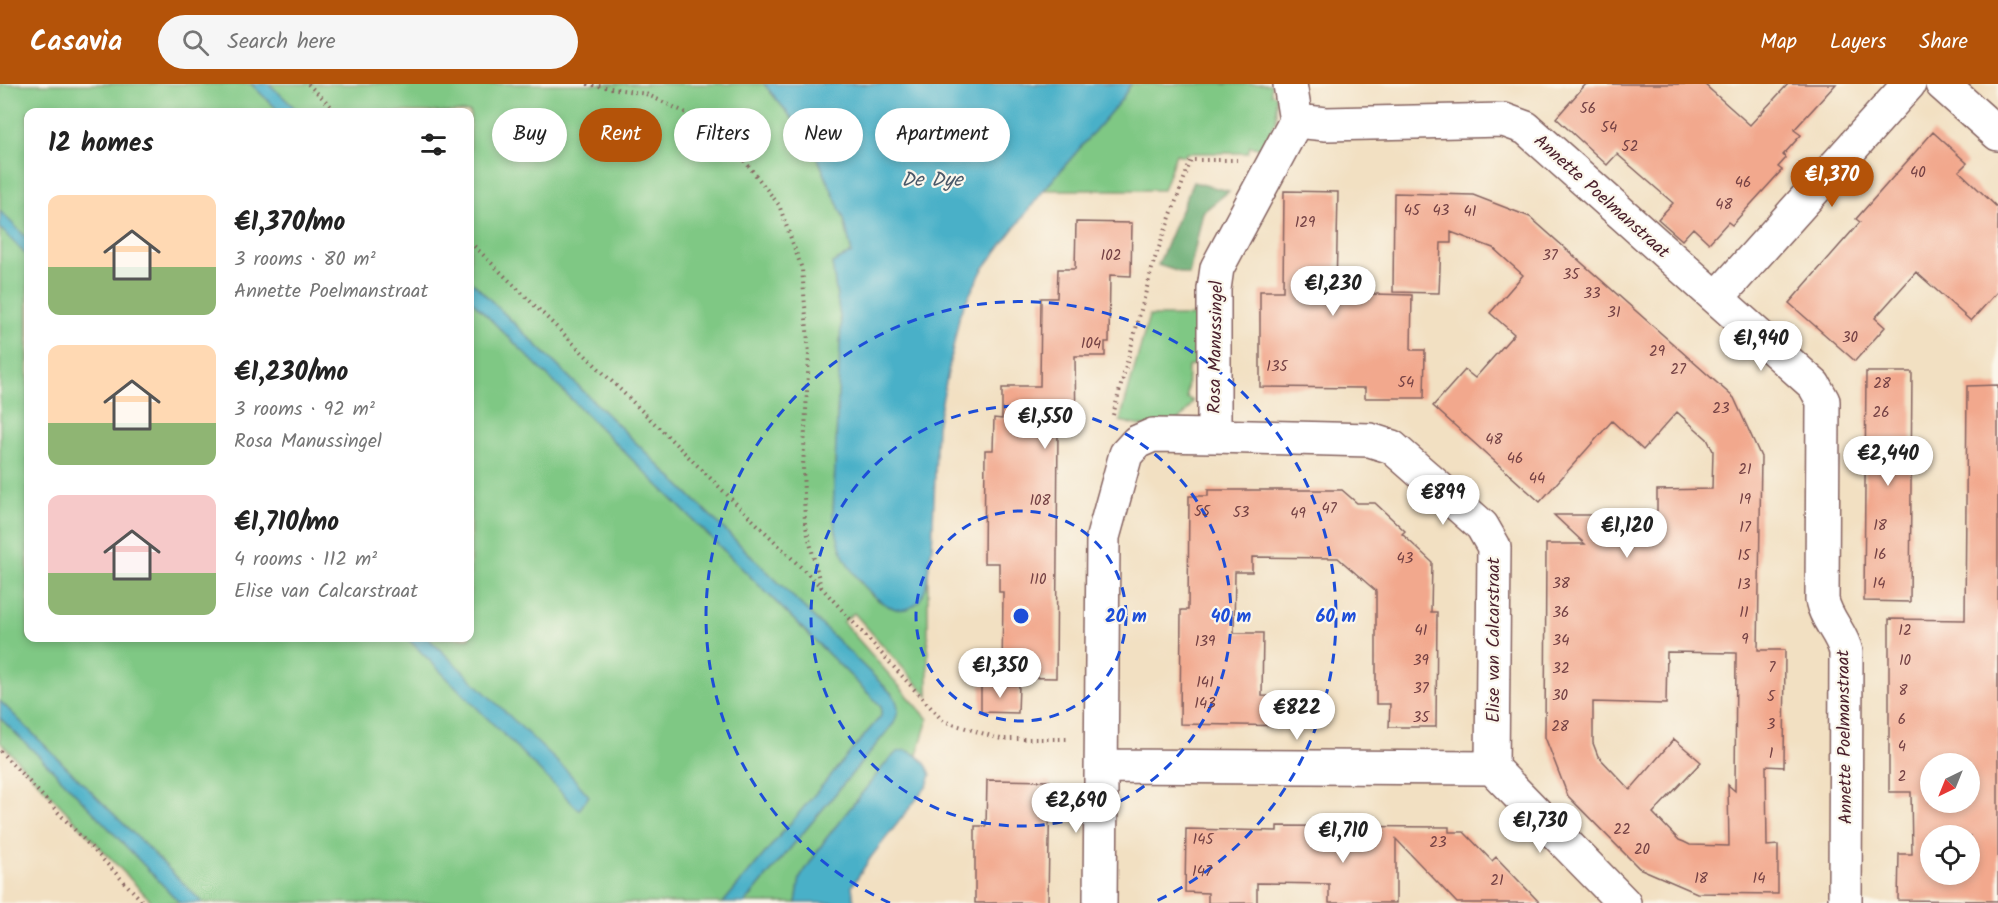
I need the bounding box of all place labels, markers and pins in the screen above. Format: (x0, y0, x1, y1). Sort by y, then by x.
pin: €1,370 (1783, 157, 1881, 208)
pin: €1,230 (1284, 266, 1382, 317)
pin: €1,940 (1712, 321, 1810, 372)
pin: €1,550 (996, 399, 1094, 450)
pin: €2,440 (1839, 436, 1937, 487)
pin: €899 (1407, 475, 1479, 526)
pin: €1,120 (1578, 508, 1676, 559)
centre of rings (1011, 606, 1031, 626)
pin: €1,350 (951, 648, 1049, 699)
pin: €822 (1261, 690, 1333, 741)
pin: €2,690 (1027, 783, 1125, 834)
pin: €1,730 (1491, 803, 1589, 854)
pin: €1,710 (1294, 813, 1392, 864)

